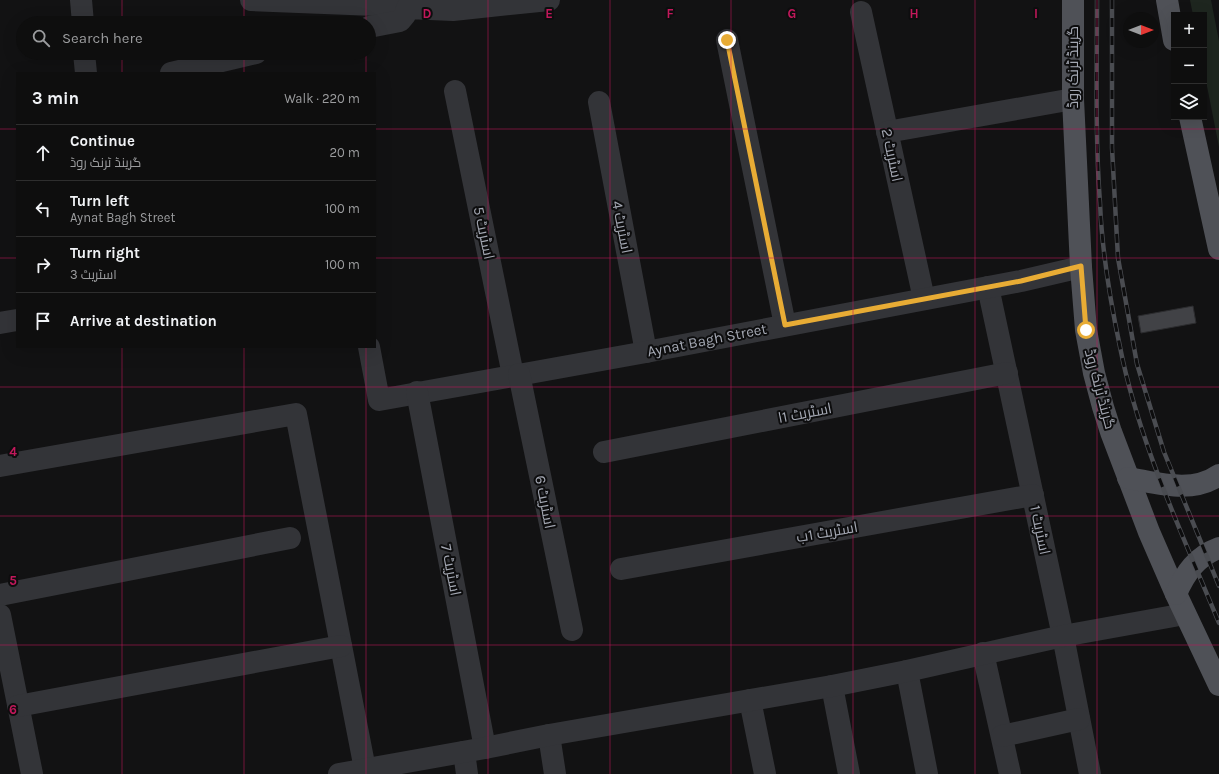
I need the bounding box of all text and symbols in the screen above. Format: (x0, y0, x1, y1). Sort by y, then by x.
text: D (423, 6, 432, 21)
text: E (545, 6, 553, 21)
text: F (666, 6, 674, 21)
text: G (788, 6, 796, 21)
text: H (909, 6, 919, 21)
text: I (1034, 6, 1038, 21)
north arrow (1123, 12, 1159, 48)
map controls (1171, 12, 1207, 120)
button: + (1171, 12, 1207, 48)
search box (16, 16, 376, 60)
street label: گرینڈ ٹرنک روڈ (1064, 26, 1082, 108)
icon: search (30, 27, 52, 49)
text: Search here (62, 29, 143, 47)
route end (718, 31, 736, 49)
button: − (1171, 48, 1207, 84)
button: layers (1171, 84, 1207, 120)
text: 3 min (32, 88, 79, 108)
text: Walk · 220 m (284, 91, 360, 106)
street label: اسٹریٹ 2 (878, 127, 906, 183)
text: Continue (70, 132, 135, 150)
icon: ahead (32, 142, 54, 164)
text: 20 m (330, 145, 360, 160)
text: گرینڈ ٹرنک روڈ (70, 155, 141, 170)
text: Turn left (70, 192, 129, 210)
icon: left (32, 198, 54, 220)
street label: اسٹریٹ 4 (608, 199, 636, 255)
text: 100 m (325, 201, 360, 216)
street label: اسٹریٹ 5 (470, 205, 498, 261)
text: Aynat Bagh Street (70, 210, 175, 225)
text: Turn right (70, 244, 140, 262)
icon: right (32, 254, 54, 276)
text: 100 m (325, 257, 360, 272)
text: اسٹریٹ 3 (70, 267, 117, 282)
icon: arrive (32, 310, 54, 332)
text: Arrive at destination (70, 312, 217, 330)
street label: Aynat Bagh Street (646, 320, 769, 360)
route start (1077, 321, 1095, 339)
street label: گرینڈ ٹرنک روڈ (1081, 347, 1119, 431)
street label: اسٹریٹ 1ا (777, 399, 833, 427)
text: 4 (9, 444, 17, 459)
street label: اسٹریٹ 6 (531, 474, 559, 530)
street label: اسٹریٹ 1 (1026, 504, 1054, 556)
street label: اسٹریٹ 1ب (795, 518, 859, 546)
street label: اسٹریٹ 7 (437, 543, 465, 597)
text: 5 (9, 573, 17, 588)
text: 6 (9, 702, 17, 717)

